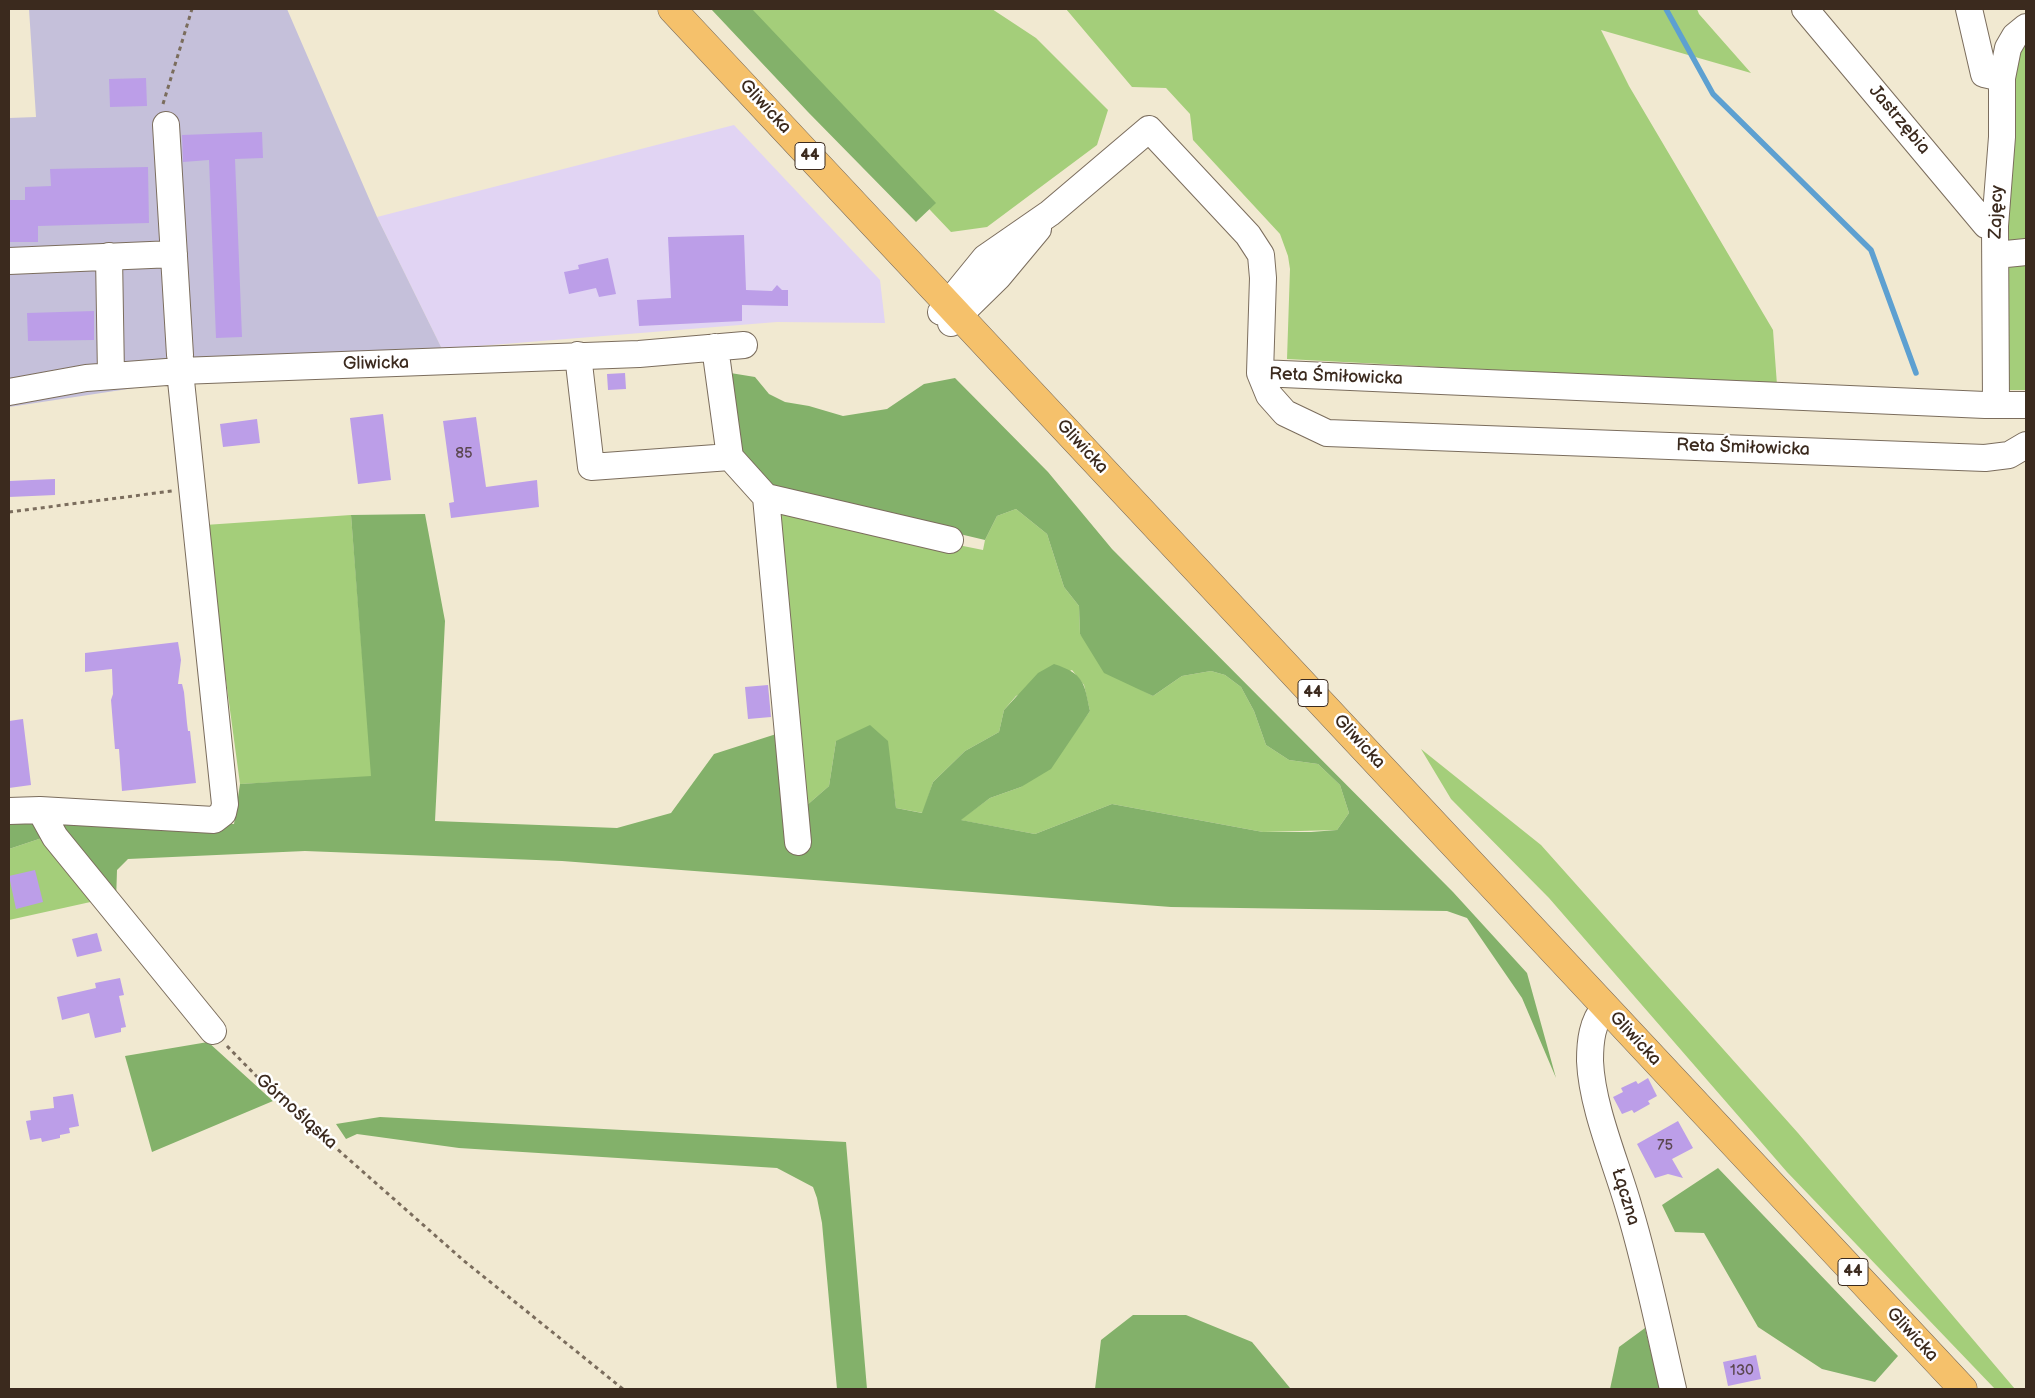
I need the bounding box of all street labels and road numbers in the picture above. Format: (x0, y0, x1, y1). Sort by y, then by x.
street label: Gliwicka (734, 75, 796, 139)
street label: Jastrzębia (1864, 81, 1934, 159)
road number: 44 (795, 142, 825, 170)
street label: Zajęcy (1985, 185, 2009, 239)
street label: Gliwicka (343, 353, 409, 375)
street label: Reta Śmiłowicka (1269, 364, 1403, 390)
street label: Gliwicka (1051, 415, 1113, 479)
street label: Reta Śmiłowicka (1676, 435, 1810, 461)
road number: 44 (1298, 680, 1328, 706)
street label: Gliwicka (1328, 710, 1390, 774)
street label: Gliwicka (1604, 1007, 1666, 1071)
street label: Górnośląska (251, 1070, 341, 1154)
street label: Łączna (1606, 1166, 1644, 1228)
road number: 44 (1838, 1258, 1868, 1286)
street label: Gliwicka (1881, 1303, 1943, 1367)

